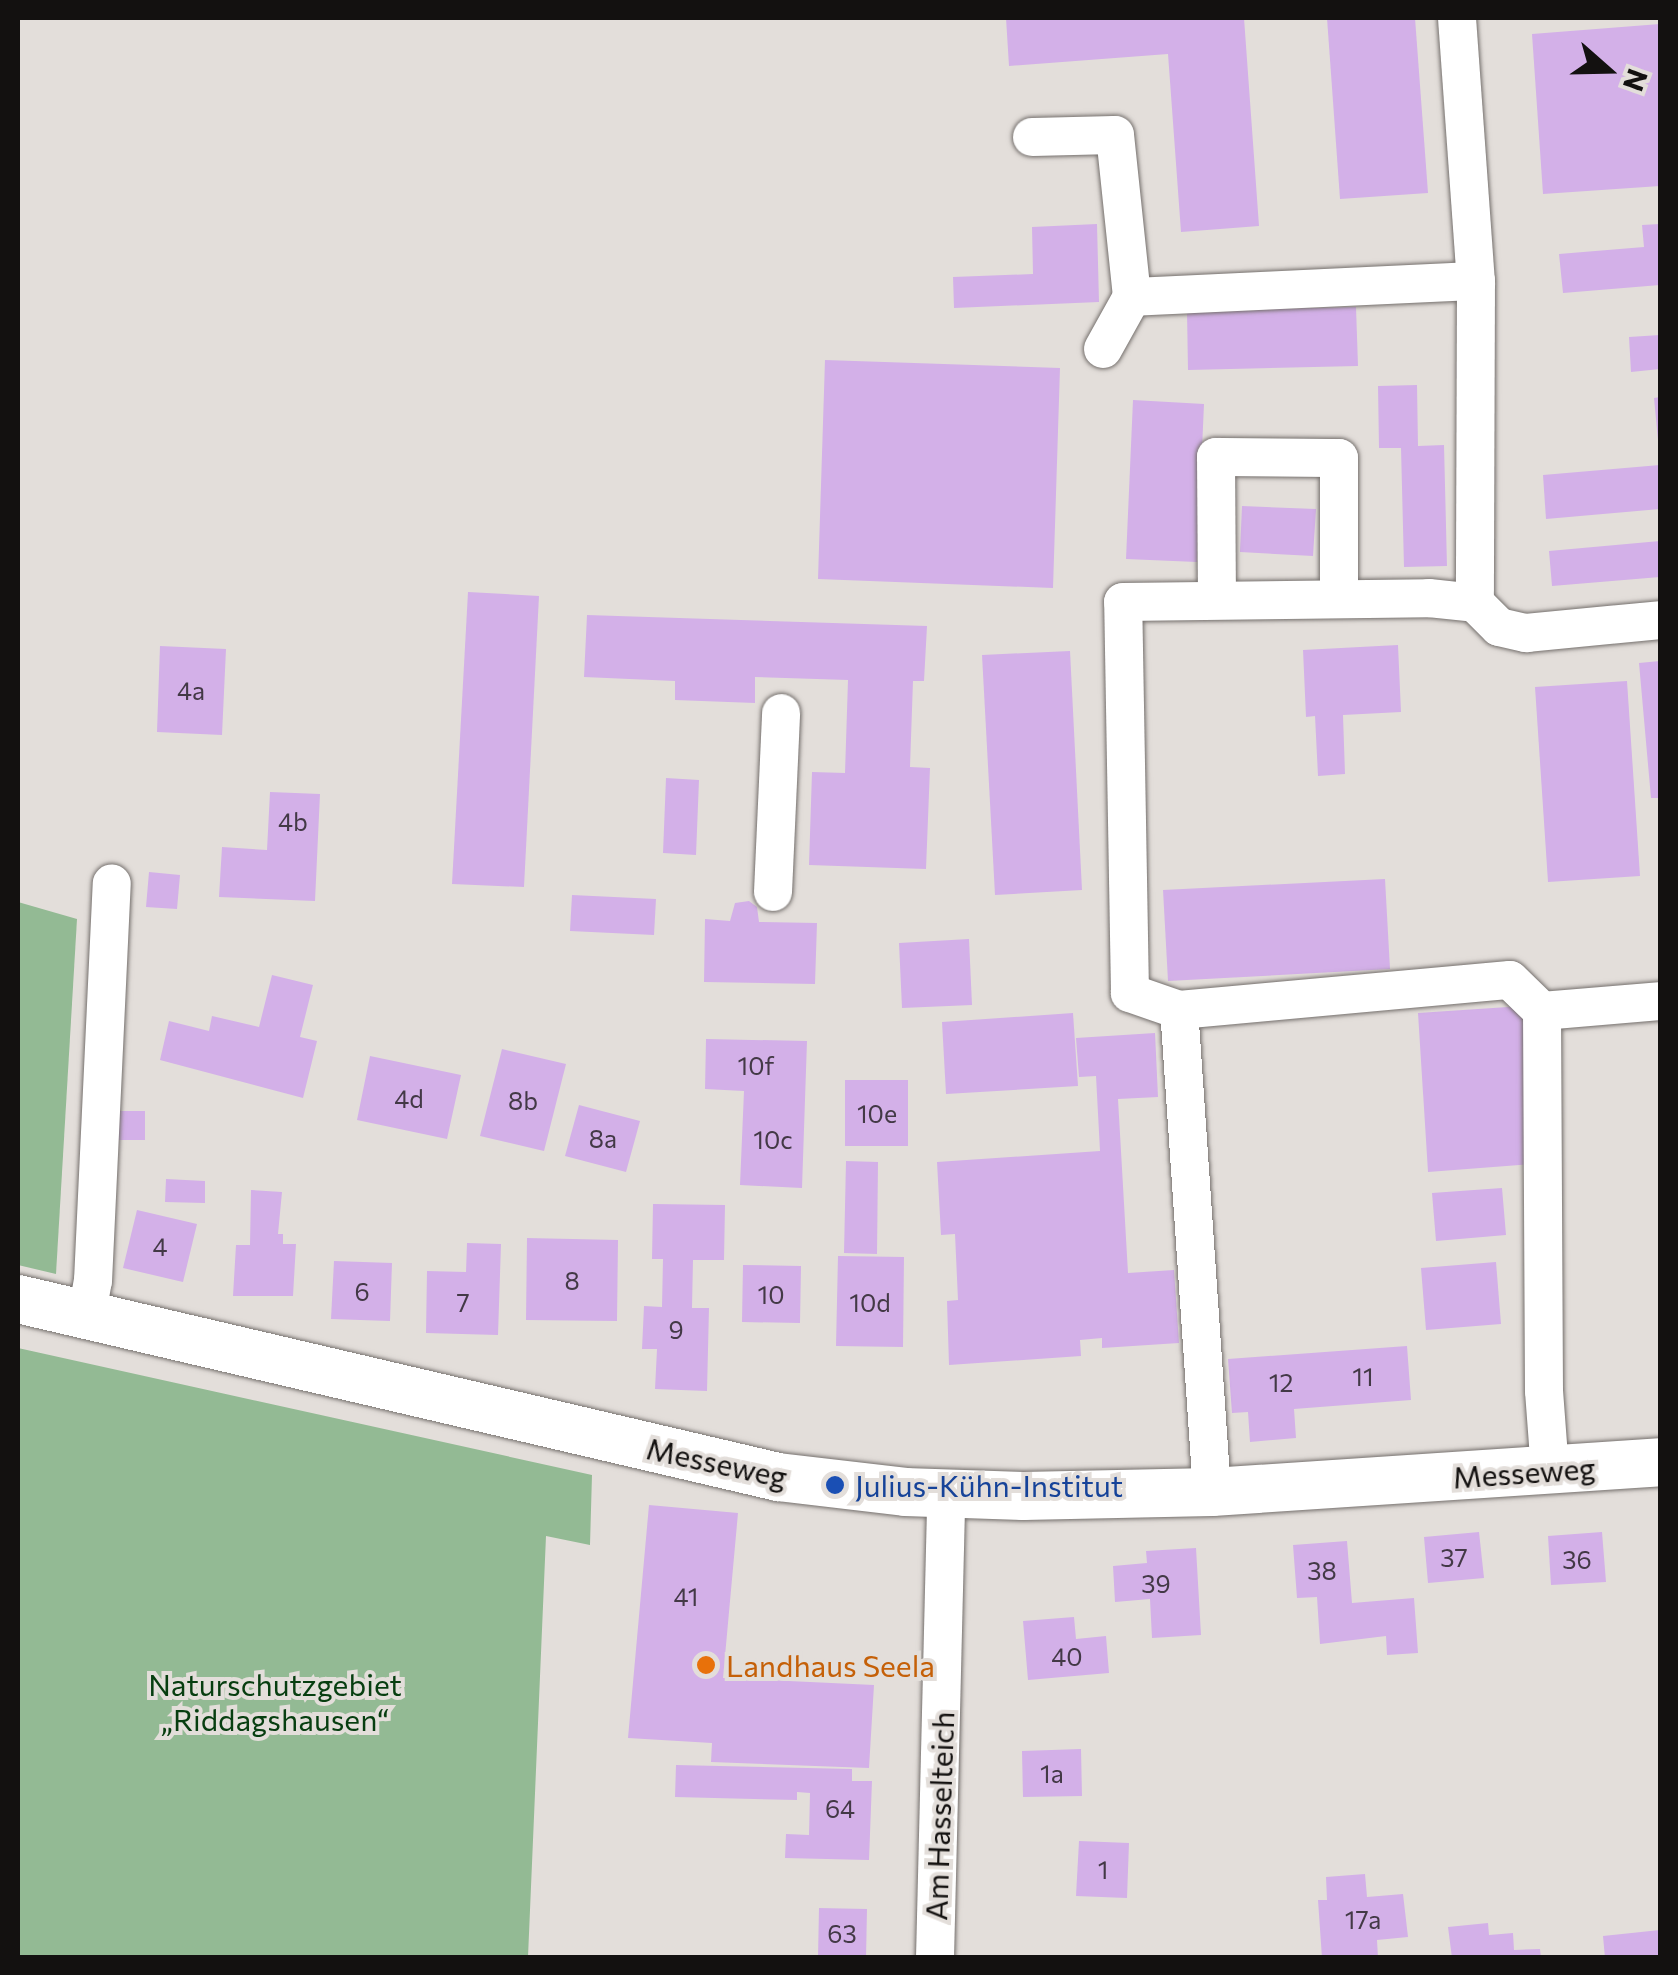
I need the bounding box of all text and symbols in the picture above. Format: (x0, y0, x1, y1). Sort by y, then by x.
north arrow (1558, 20, 1658, 120)
text: N (1617, 65, 1656, 96)
house number: 4a (177, 675, 205, 705)
house number: 4b (278, 806, 308, 836)
house number: 10f (738, 1050, 774, 1080)
house number: 4d (394, 1083, 424, 1113)
house number: 8b (508, 1085, 538, 1115)
house number: 10e (857, 1098, 897, 1128)
house number: 8a (589, 1123, 617, 1153)
house number: 10c (753, 1124, 793, 1154)
house number: 4 (153, 1231, 167, 1261)
house number: 8 (564, 1265, 580, 1295)
house number: 6 (354, 1276, 370, 1306)
house number: 10 (758, 1279, 784, 1309)
house number: 7 (456, 1287, 470, 1317)
house number: 10d (849, 1287, 891, 1317)
house number: 9 (668, 1314, 684, 1344)
house number: 11 (1352, 1361, 1374, 1391)
house number: 12 (1269, 1367, 1293, 1397)
street label: Messeweg (643, 1430, 791, 1494)
street label: Messeweg (1452, 1449, 1596, 1495)
place label: Julius-Kühn-Institut (855, 1467, 1123, 1503)
marker: Julius-Kühn-Institut (824, 1474, 846, 1496)
house number: 37 (1440, 1542, 1468, 1572)
house number: 36 (1562, 1544, 1592, 1574)
house number: 38 (1307, 1555, 1337, 1585)
house number: 39 (1141, 1568, 1171, 1598)
house number: 41 (674, 1581, 698, 1611)
house number: 40 (1051, 1641, 1083, 1671)
place label: Landhaus Seela (726, 1647, 935, 1683)
marker: Landhaus Seela (695, 1654, 717, 1676)
park label: Naturschutzgebiet „Riddagshausen“ (148, 1666, 402, 1736)
street label: Am Hasselteich (917, 1711, 961, 1921)
house number: 1a (1040, 1758, 1064, 1788)
house number: 64 (825, 1793, 855, 1823)
house number: 1 (1098, 1854, 1108, 1884)
house number: 17a (1345, 1904, 1381, 1934)
house number: 63 (827, 1918, 857, 1948)

